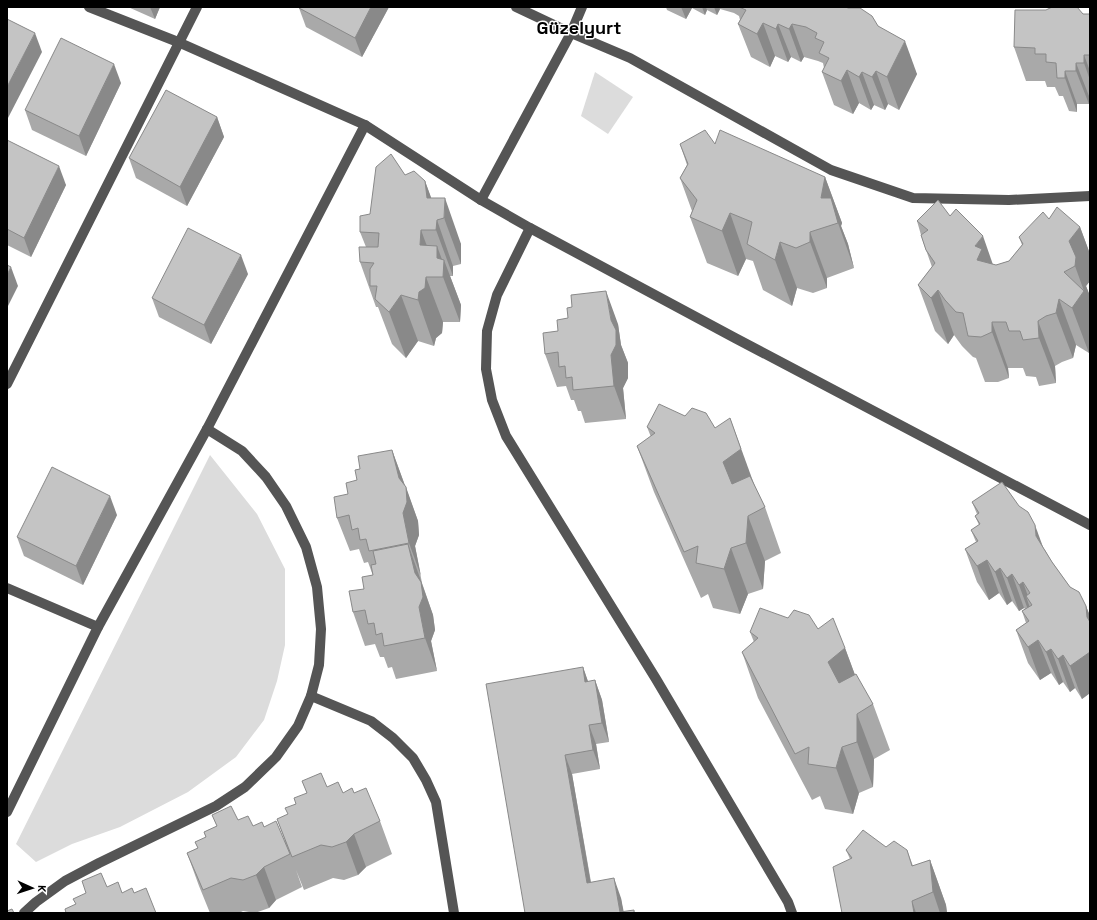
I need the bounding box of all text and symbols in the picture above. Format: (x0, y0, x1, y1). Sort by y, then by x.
district label: Güzelyurt (537, 16, 621, 39)
north arrow (12, 868, 52, 908)
text: K (35, 885, 49, 892)

